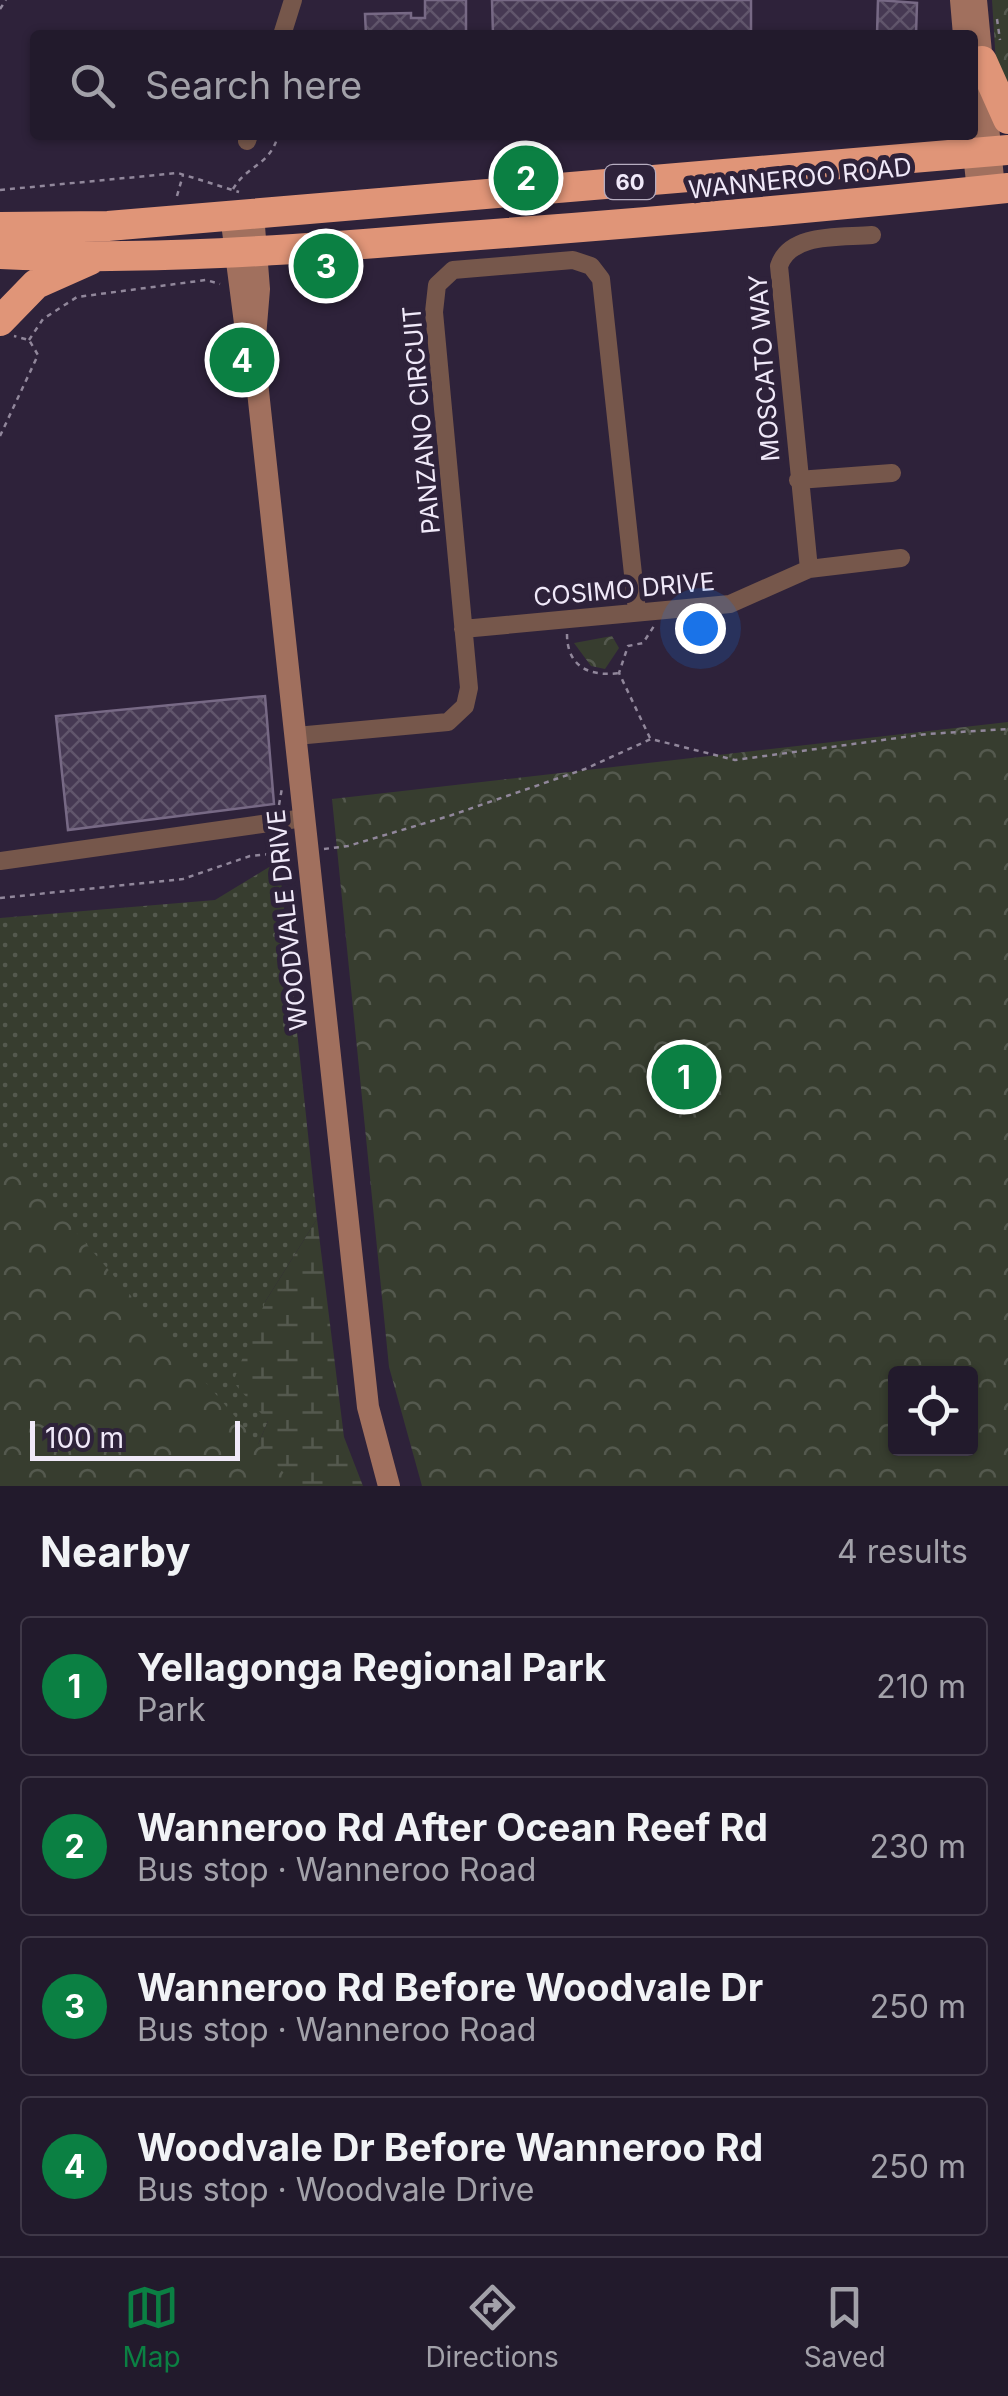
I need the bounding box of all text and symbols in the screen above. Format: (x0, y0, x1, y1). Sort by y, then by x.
search box (30, 30, 978, 140)
icon: search (65, 58, 120, 113)
text: Search here (145, 62, 362, 108)
pin: 2 (494, 140, 558, 216)
street label: WANNEROO ROAD (687, 151, 913, 205)
road number: 60 (605, 165, 655, 199)
pin: 3 (294, 228, 358, 304)
street label: MOSCATO WAY (742, 273, 786, 463)
street label: PANZANO CIRCUIT (396, 305, 446, 535)
pin: 4 (210, 322, 274, 398)
street label: COSIMO DRIVE (532, 566, 716, 612)
your location (675, 603, 726, 654)
street label: WOODVALE DRIVE (260, 808, 314, 1032)
pin: 1 (652, 1040, 716, 1114)
map controls (888, 1366, 978, 1456)
button: locate (888, 1366, 978, 1456)
scale bar (30, 1416, 240, 1460)
text: 100 m (45, 1421, 124, 1455)
text: Nearby (40, 1526, 191, 1577)
text: 4 results (837, 1532, 968, 1571)
text: Yellagonga Regional Park (137, 1644, 606, 1690)
text: 1 (68, 1667, 81, 1706)
text: 210 m (876, 1667, 966, 1706)
text: Park (137, 1690, 206, 1729)
text: Wanneroo Rd After Ocean Reef Rd (137, 1804, 768, 1850)
text: 2 (64, 1827, 85, 1866)
text: 230 m (870, 1827, 966, 1866)
text: Bus stop · Wanneroo Road (137, 1850, 536, 1889)
text: Wanneroo Rd Before Woodvale Dr (137, 1964, 763, 2010)
text: 3 (64, 1987, 85, 2026)
text: 250 m (870, 1987, 966, 2026)
text: Bus stop · Wanneroo Road (137, 2010, 536, 2049)
text: Woodvale Dr Before Wanneroo Rd (137, 2124, 763, 2170)
text: 4 (64, 2147, 85, 2186)
text: 250 m (870, 2147, 966, 2186)
text: Bus stop · Woodvale Drive (137, 2170, 534, 2209)
tab: Map (122, 2280, 181, 2374)
tab: Directions (425, 2280, 559, 2374)
tab: Saved (804, 2280, 886, 2374)

